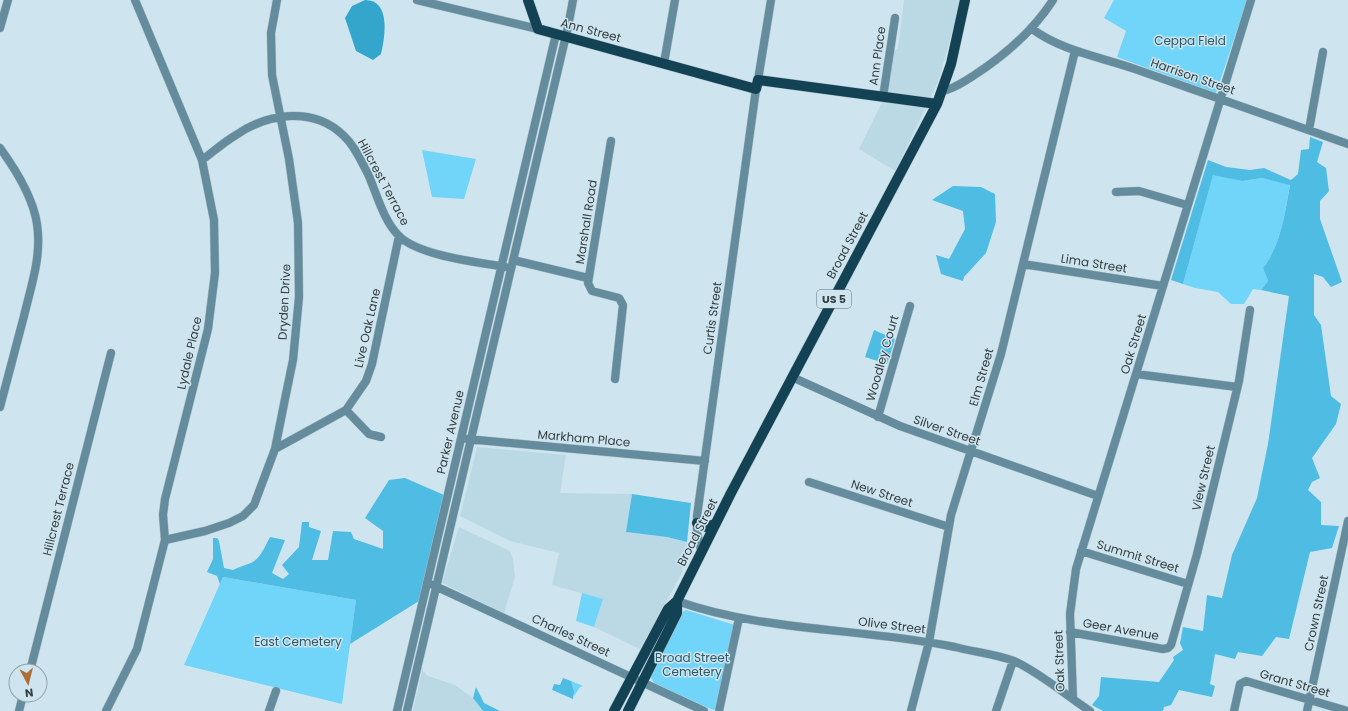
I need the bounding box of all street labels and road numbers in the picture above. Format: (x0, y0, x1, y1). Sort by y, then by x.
street label: Ann Street (559, 14, 623, 46)
street label: Ann Place (864, 25, 890, 87)
street label: Harrison Street (1148, 54, 1238, 98)
street label: Hillcrest Terrace (354, 136, 414, 228)
street label: Marshall Road (571, 179, 601, 265)
street label: Broad Street (822, 208, 872, 282)
street label: Lima Street (1060, 249, 1128, 277)
street label: Dryden Drive (274, 263, 294, 341)
street label: Curtis Street (698, 280, 726, 356)
street label: Live Oak Lane (350, 287, 384, 369)
road number: US 5 (817, 290, 851, 308)
street label: Oak Street (1116, 312, 1150, 376)
street label: Woodley Court (862, 313, 902, 403)
street label: Lydale Place (172, 315, 206, 391)
street label: Elm Street (965, 346, 997, 408)
street label: Parker Avenue (432, 388, 468, 476)
street label: Silver Street (911, 411, 983, 449)
street label: Markham Place (537, 425, 631, 451)
street label: View Street (1187, 444, 1219, 512)
street label: Hillcrest Terrace (38, 460, 78, 558)
street label: New Street (849, 475, 915, 511)
street label: Broad Street (673, 495, 721, 569)
street label: Summit Street (1095, 535, 1181, 577)
street label: Crown Street (1300, 573, 1332, 653)
street label: Charles Street (529, 609, 613, 661)
street label: Olive Street (857, 612, 927, 638)
street label: Geer Avenue (1082, 614, 1160, 644)
street label: Oak Street (1049, 630, 1069, 692)
street label: Grant Street (1258, 665, 1332, 701)

